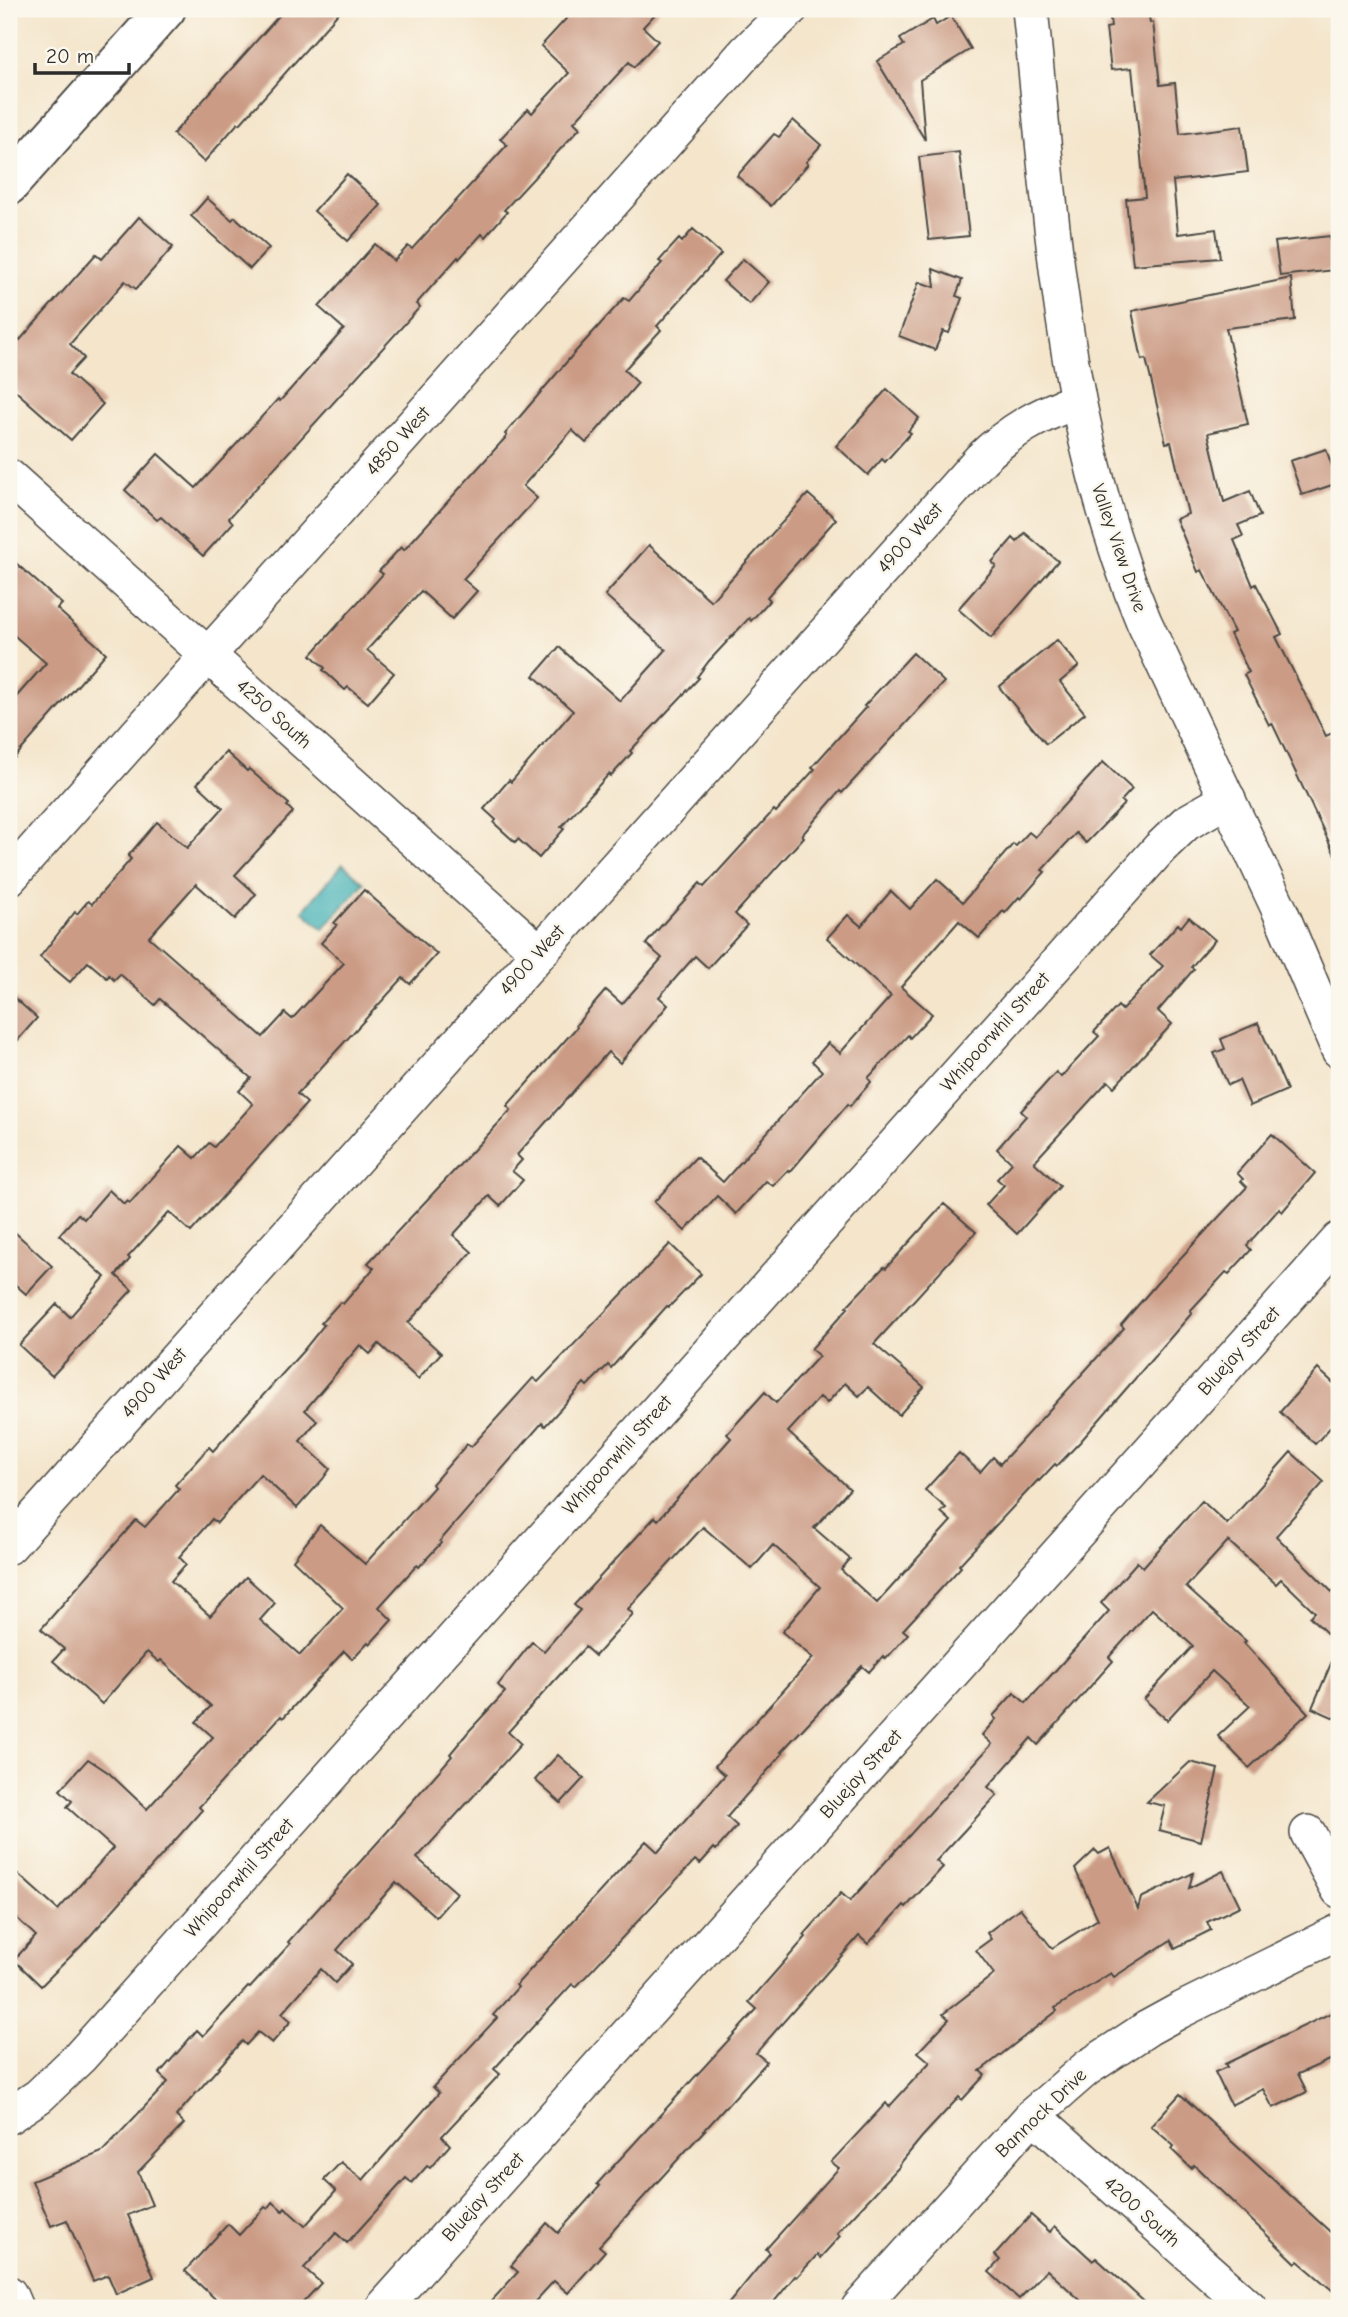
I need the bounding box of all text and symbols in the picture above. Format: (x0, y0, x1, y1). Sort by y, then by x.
scale bar (35, 32, 130, 76)
text: 20 m (46, 44, 94, 68)
street label: 4850 West (361, 402, 435, 480)
street label: Valley View Drive (1087, 481, 1151, 615)
street label: 4900 West (873, 498, 948, 578)
street label: 4250 South (232, 675, 316, 753)
street label: 4900 West (495, 920, 570, 1000)
street label: Whipoorwhil Street (936, 968, 1055, 1096)
street label: Bluejay Street (1193, 1302, 1285, 1400)
street label: 4900 West (117, 1343, 192, 1423)
street label: Whipoorwhil Street (558, 1391, 677, 1519)
street label: Bluejay Street (815, 1725, 907, 1823)
street label: Whipoorwhil Street (180, 1814, 299, 1942)
street label: Bannock Drive (991, 2064, 1091, 2162)
street label: Bluejay Street (437, 2148, 529, 2246)
street label: 4200 South (1100, 2172, 1184, 2252)

